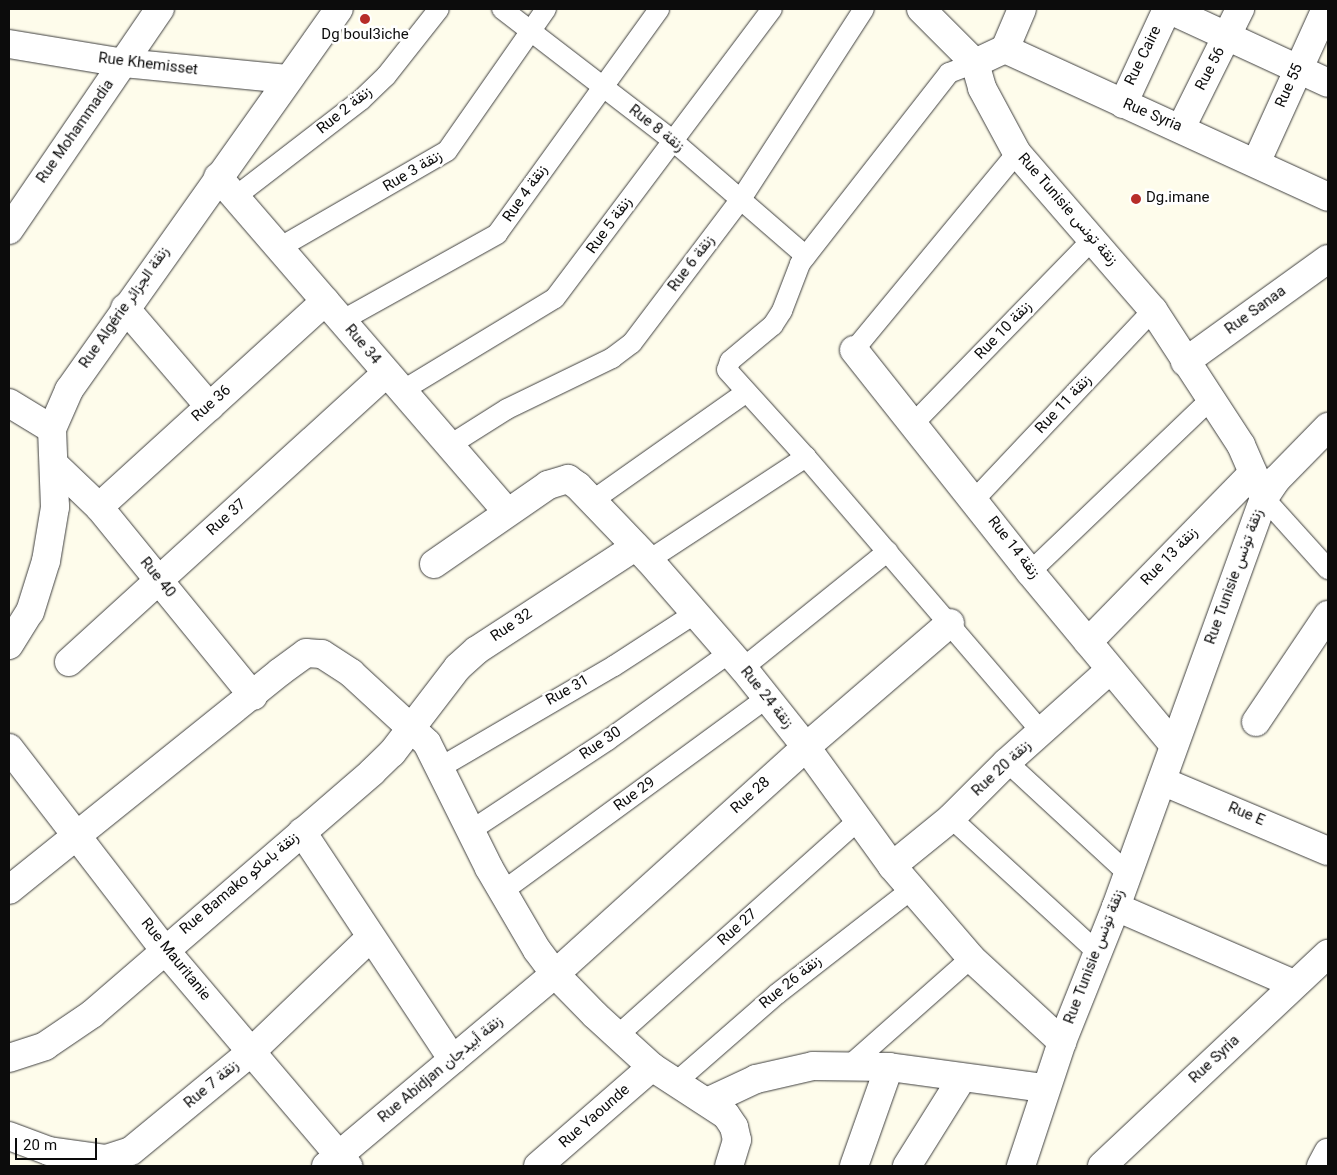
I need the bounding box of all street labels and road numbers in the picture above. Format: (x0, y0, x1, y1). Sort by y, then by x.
street label: Rue Caire (1122, 23, 1166, 89)
street label: Rue 56 (1192, 44, 1230, 94)
street label: Rue Khemisset (97, 50, 199, 80)
street label: Rue 55 (1272, 61, 1308, 111)
street label: Rue Mohammadia (34, 77, 118, 187)
street label: Rue 2 زنقة (314, 83, 376, 139)
street label: Rue Syria (1120, 96, 1184, 136)
street label: Rue 8 زنقة (625, 102, 687, 156)
street label: Rue 3 زنقة (380, 147, 446, 197)
street label: Rue Tunisie زنقة تونس (1013, 150, 1121, 270)
street label: Rue 4 زنقة (500, 162, 552, 226)
street label: Rue 5 زنقة (583, 194, 637, 258)
street label: Rue 6 زنقة (665, 232, 719, 296)
street label: Rue Algérie زنقة الجزائر (76, 244, 174, 372)
street label: Rue Sanaa (1222, 283, 1290, 339)
street label: Rue 10 زنقة (972, 298, 1036, 364)
street label: Rue 34 (340, 321, 384, 369)
street label: Rue 11 زنقة (1032, 372, 1096, 438)
street label: Rue 36 (189, 382, 235, 426)
street label: Rue 37 (204, 496, 250, 540)
street label: Rue Tunisie زنقة تونس (1202, 507, 1268, 647)
street label: Rue 14 زنقة (983, 513, 1043, 583)
street label: Rue 13 زنقة (1138, 524, 1202, 590)
street label: Rue 40 (135, 554, 179, 602)
street label: Rue 32 (488, 606, 536, 646)
street label: Rue 24 زنقة (736, 664, 796, 732)
street label: Rue 31 (543, 672, 593, 710)
street label: Rue 30 (577, 724, 625, 764)
street label: Rue 20 زنقة (969, 737, 1035, 801)
street label: Rue 29 (611, 774, 659, 816)
street label: Rue 28 (728, 774, 774, 818)
street label: Rue E (1225, 799, 1267, 831)
street label: Rue Bamako زنقة باماكو (177, 829, 303, 939)
street label: Rue Tunisie زنقة تونس (1061, 887, 1129, 1027)
street label: Rue 27 (715, 906, 761, 950)
street label: Rue Mauritanie (136, 915, 214, 1005)
street label: Rue 26 زنقة (757, 953, 825, 1013)
street label: Rue Abidjan زنقة أبيدجان (375, 1013, 507, 1127)
street label: Rue Syria (1186, 1032, 1244, 1088)
street label: Rue 7 زنقة (181, 1057, 243, 1113)
street label: Rue Yaounde (556, 1081, 634, 1153)

